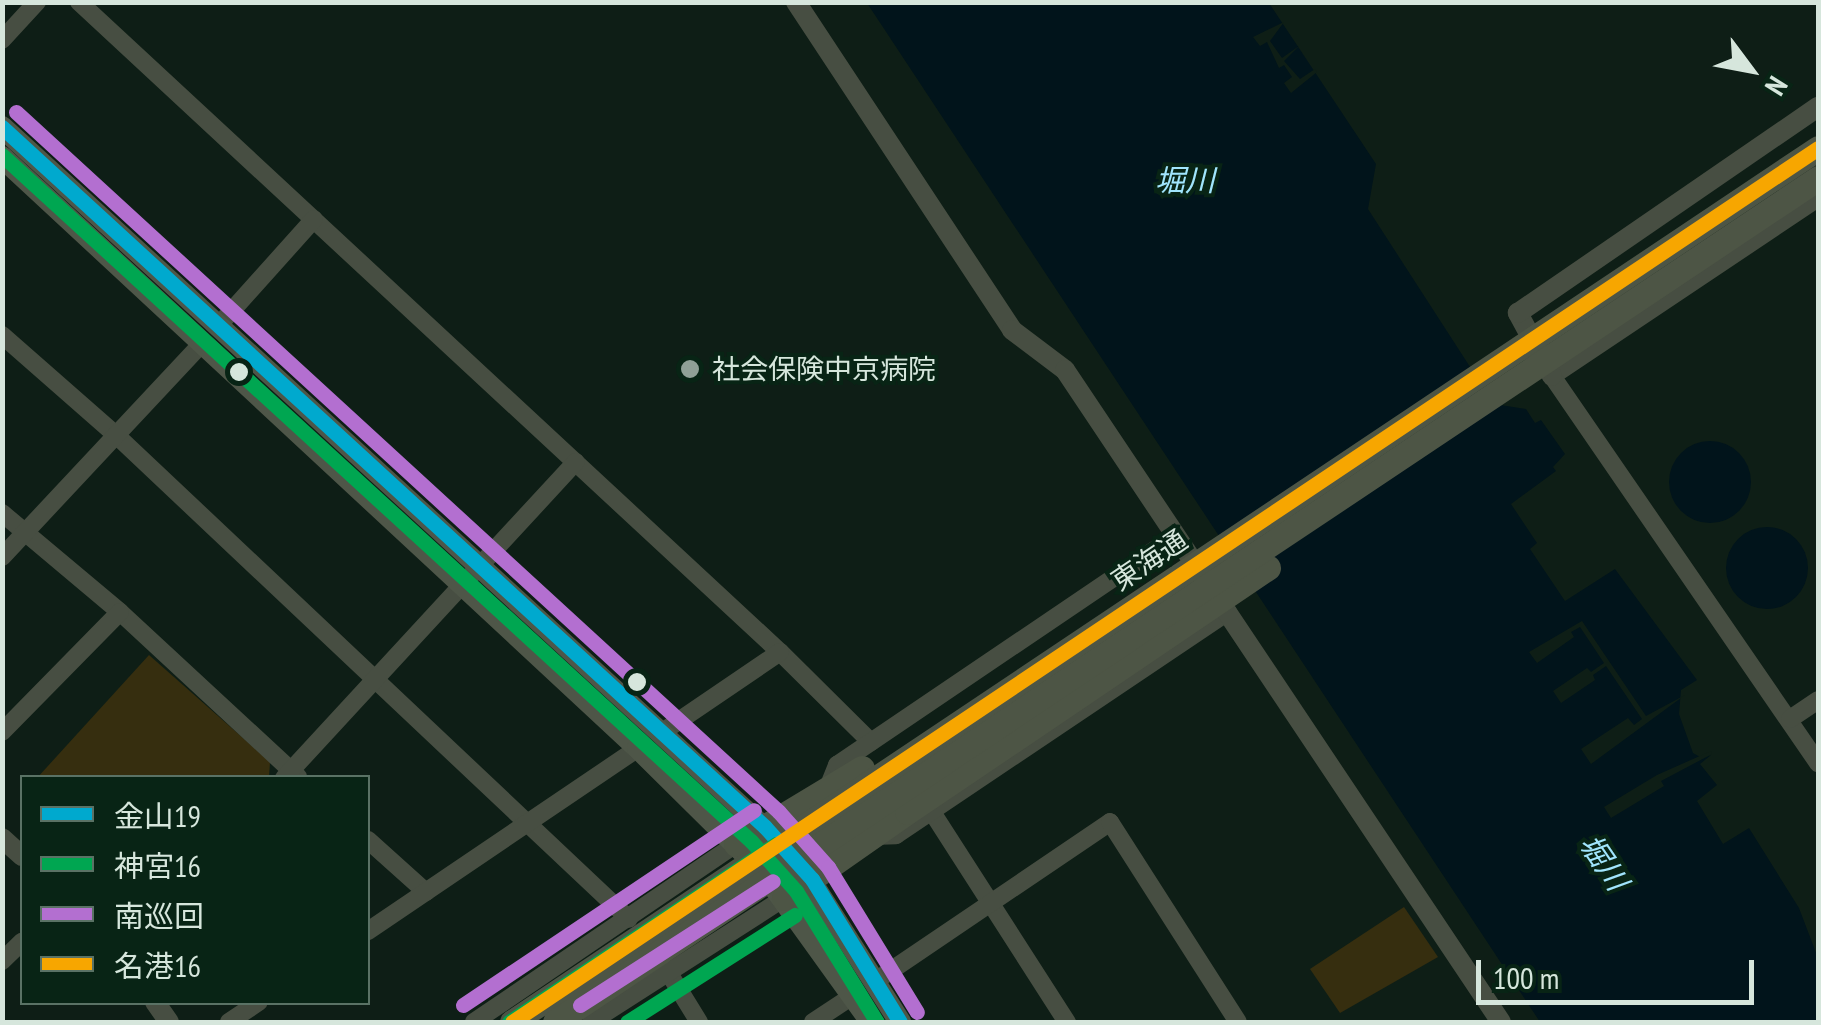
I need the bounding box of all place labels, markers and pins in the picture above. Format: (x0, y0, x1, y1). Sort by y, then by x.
place label: 社会保険中京病院 (712, 352, 936, 386)
marker: 社会保険中京病院 (677, 356, 703, 382)
unlabelled marker (229, 362, 249, 382)
unlabelled marker (627, 672, 647, 692)

